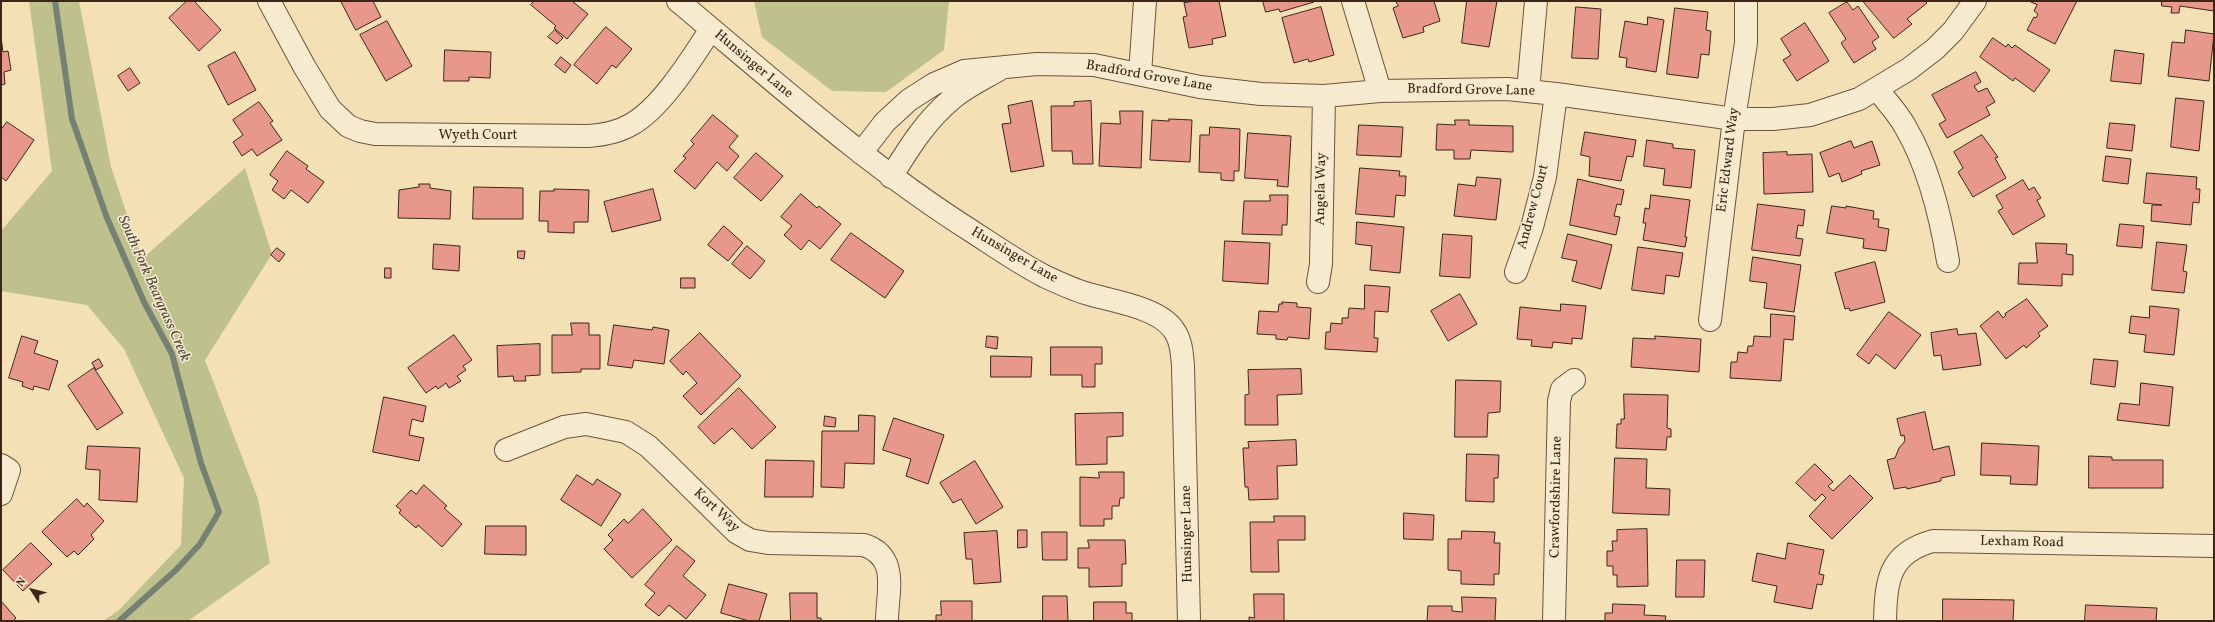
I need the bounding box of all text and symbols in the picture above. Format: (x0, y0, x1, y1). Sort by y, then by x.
street label: Hunsinger Lane (710, 27, 796, 103)
street label: Bradford Grove Lane (1084, 58, 1214, 96)
street label: Bradford Grove Lane (1407, 81, 1535, 101)
street label: Eric Edward Way (1714, 107, 1744, 213)
street label: Wyeth Court (439, 128, 517, 144)
street label: Angela Way (1313, 152, 1331, 226)
street label: Andrew Court (1515, 163, 1553, 251)
water label: South Fork Beargrass Creek (113, 213, 193, 365)
street label: Hunsinger Lane (968, 224, 1060, 288)
street label: Crawfordshire Lane (1548, 436, 1566, 558)
street label: Kort Way (689, 485, 743, 537)
street label: Hunsinger Lane (1179, 485, 1197, 583)
street label: Lexham Road (1980, 534, 2064, 552)
north arrow (12, 570, 52, 610)
text: N (13, 575, 30, 590)

